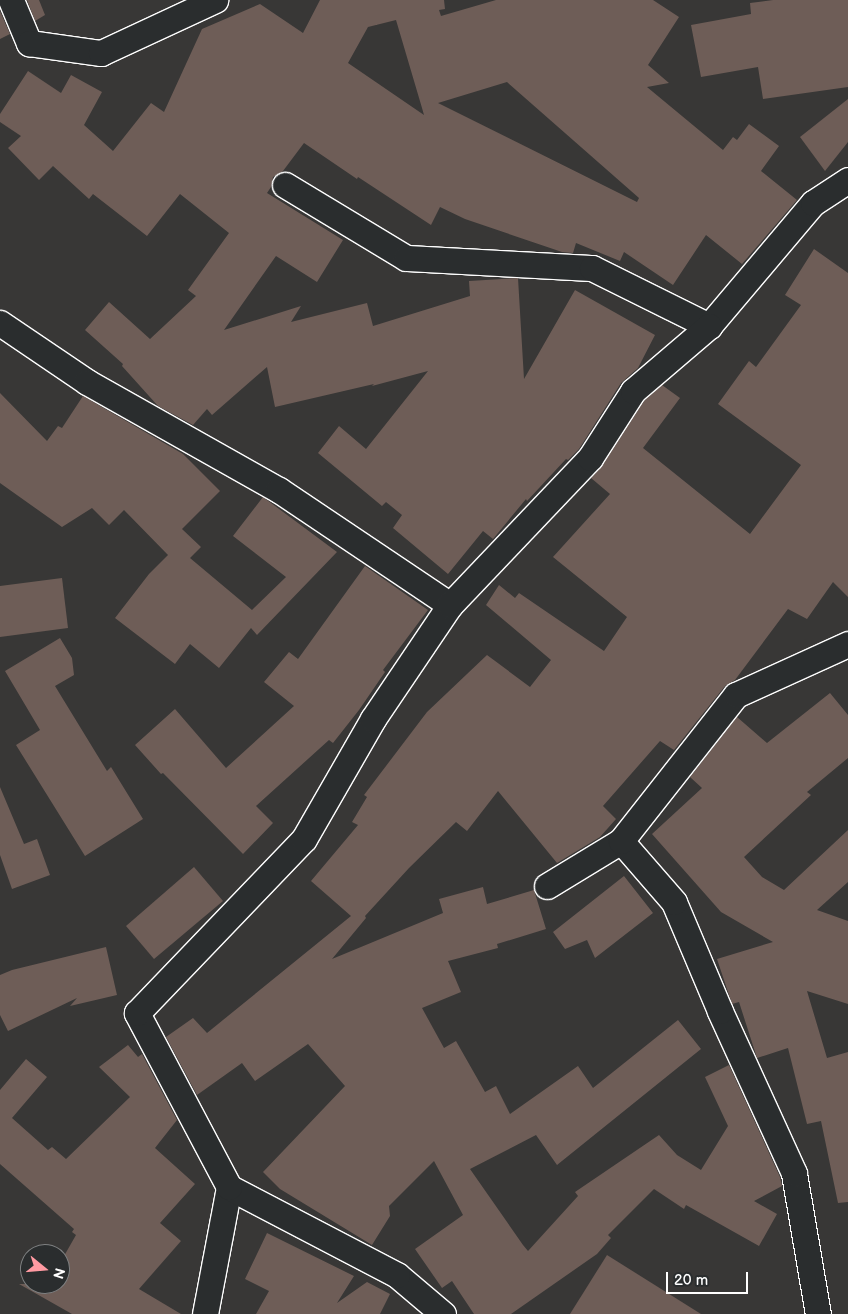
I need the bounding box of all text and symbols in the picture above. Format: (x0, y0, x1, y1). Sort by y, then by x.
north arrow (20, 1244, 70, 1294)
scale bar (668, 1262, 750, 1294)
text: N (49, 1266, 69, 1281)
text: 20 m (674, 1271, 708, 1290)

